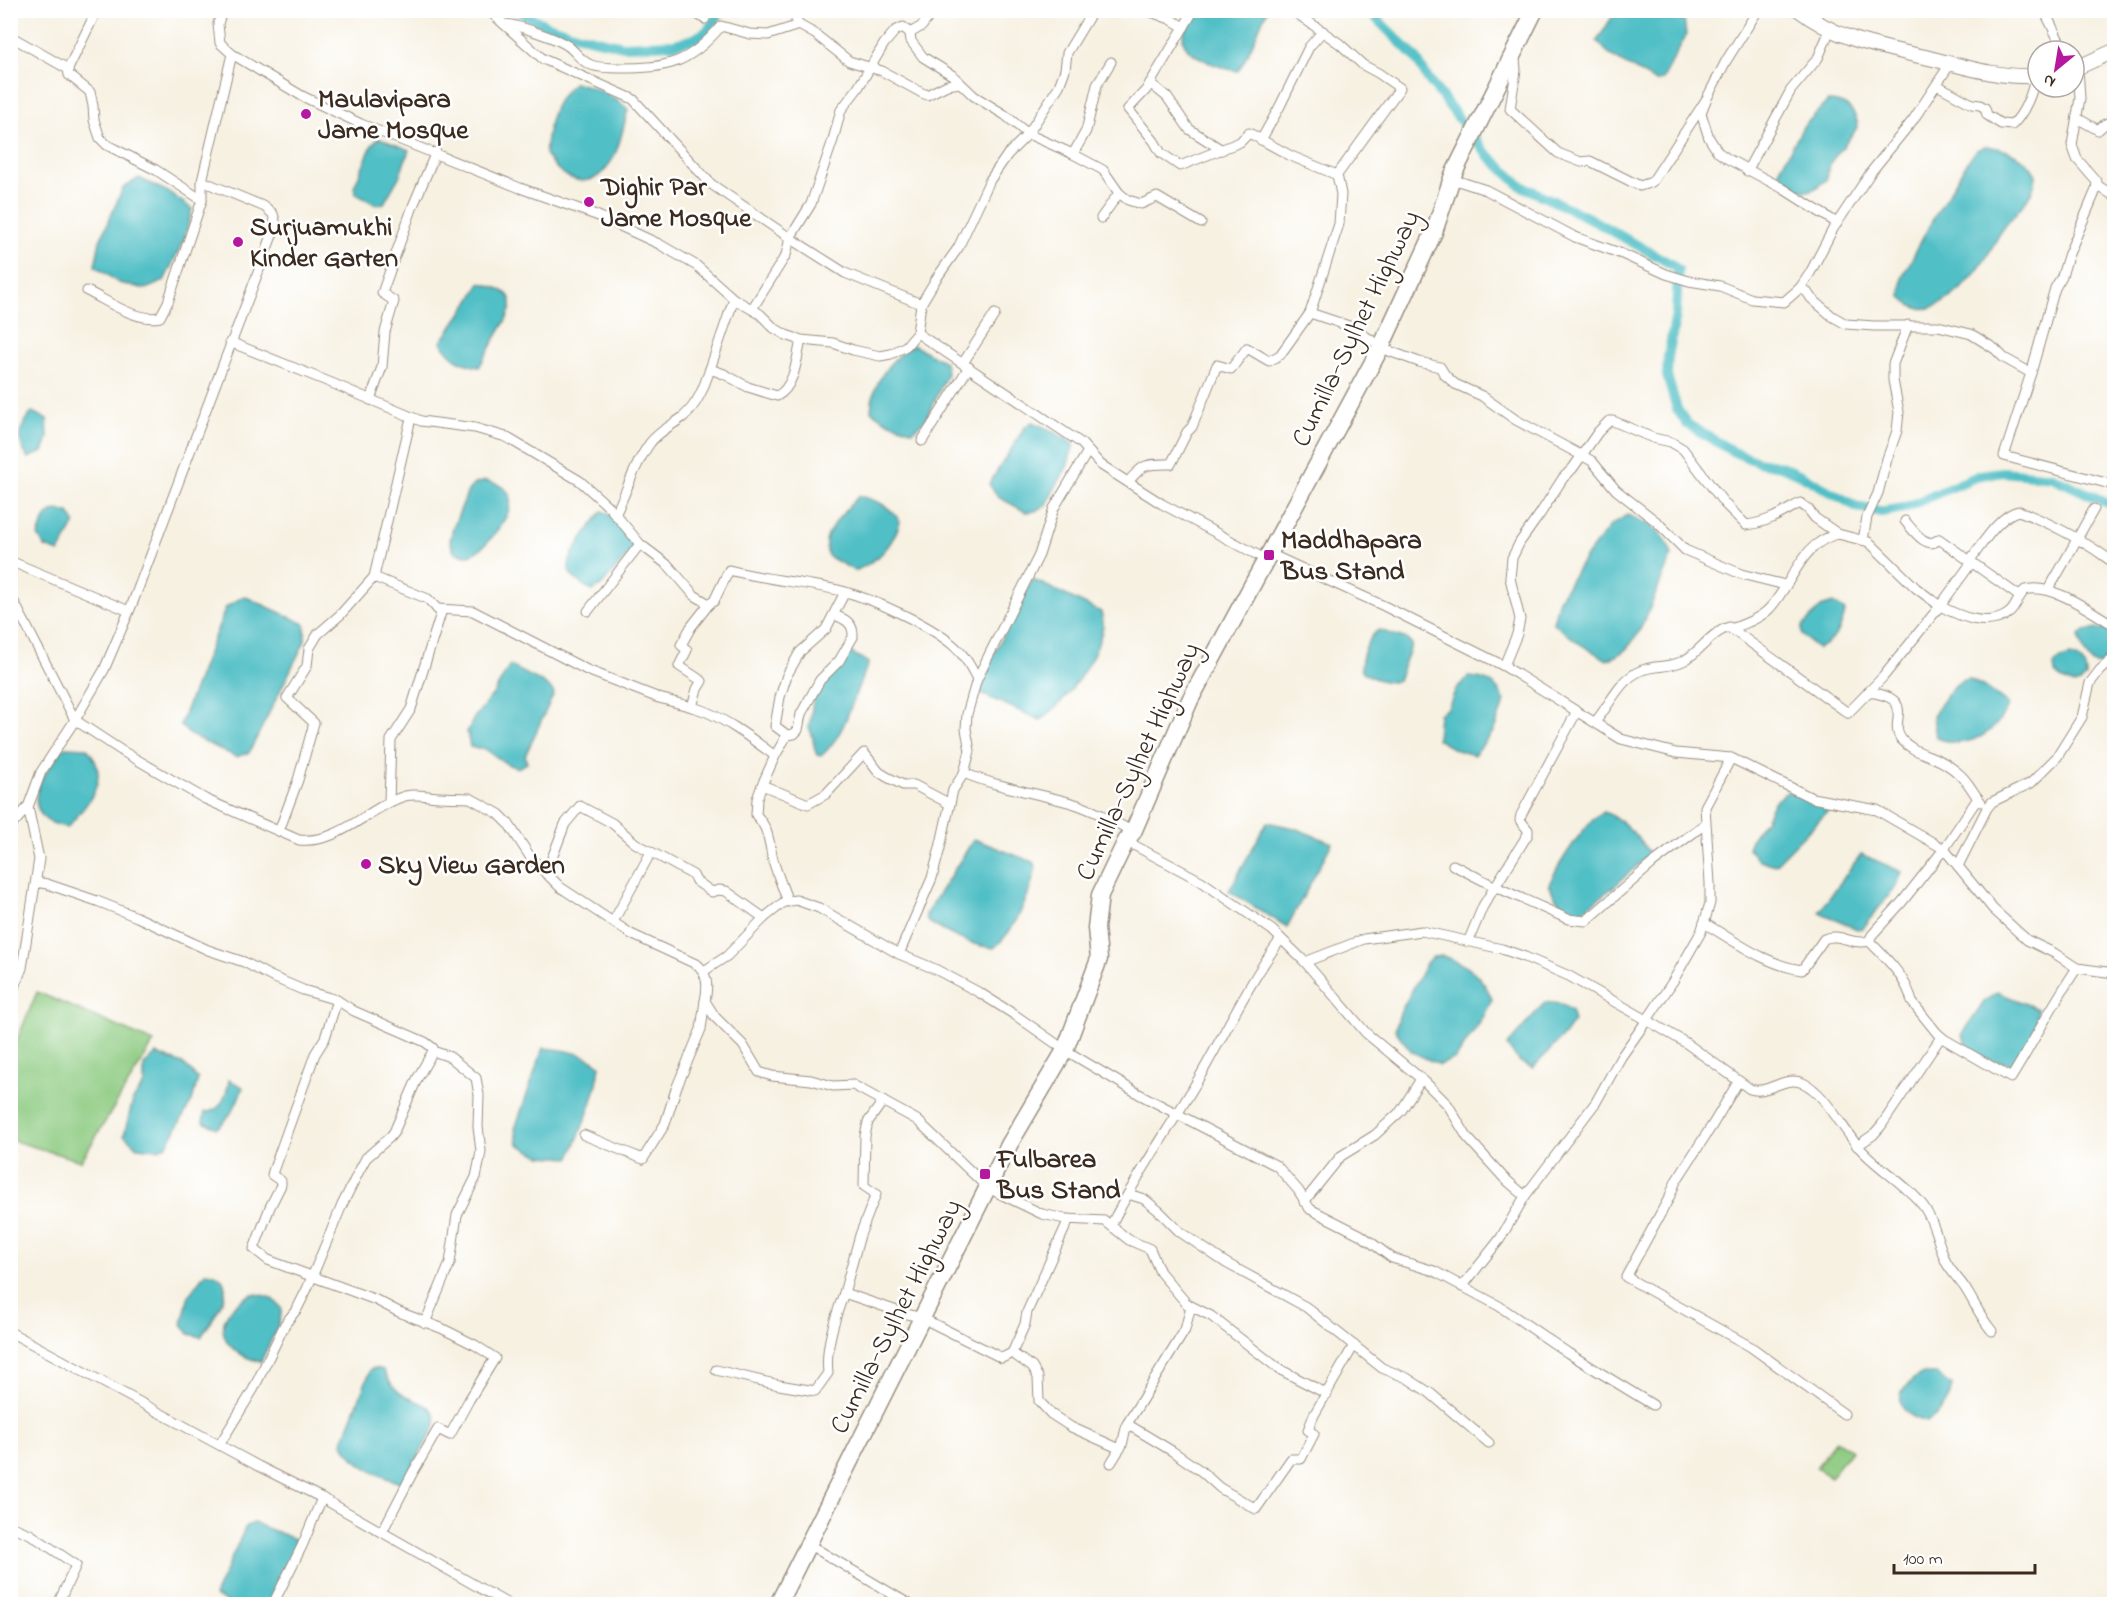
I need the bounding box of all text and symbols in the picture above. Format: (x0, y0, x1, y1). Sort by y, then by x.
north arrow (2026, 39, 2086, 99)
text: N (2039, 67, 2060, 93)
place label: Maulavipara Jame Mosque (318, 81, 469, 151)
marker: Maulavipara Jame Mosque (299, 107, 313, 121)
place label: Dighir Par Jame Mosque (599, 169, 752, 239)
marker: Dighir Par Jame Mosque (582, 195, 596, 209)
street label: Cumilla-Sylhet Highway (1283, 204, 1432, 454)
place label: Surjuamukhi Kinder Garten (250, 209, 398, 279)
marker: Surjuamukhi Kinder Garten (231, 235, 245, 249)
place label: Maddhapara Bus Stand (1279, 522, 1422, 592)
marker: Maddhapara Bus Stand (1262, 548, 1276, 562)
street label: Cumilla-Sylhet Highway (1067, 636, 1212, 888)
place label: Sky View Garden (378, 847, 565, 886)
marker: Sky View Garden (359, 857, 373, 871)
place label: Fulbarea Bus Stand (995, 1141, 1121, 1211)
marker: Fulbarea Bus Stand (978, 1167, 992, 1181)
street label: Cumilla-Sylhet Highway (821, 1193, 973, 1441)
scale bar (1894, 1537, 2035, 1575)
text: 100 m (1903, 1547, 1943, 1573)

